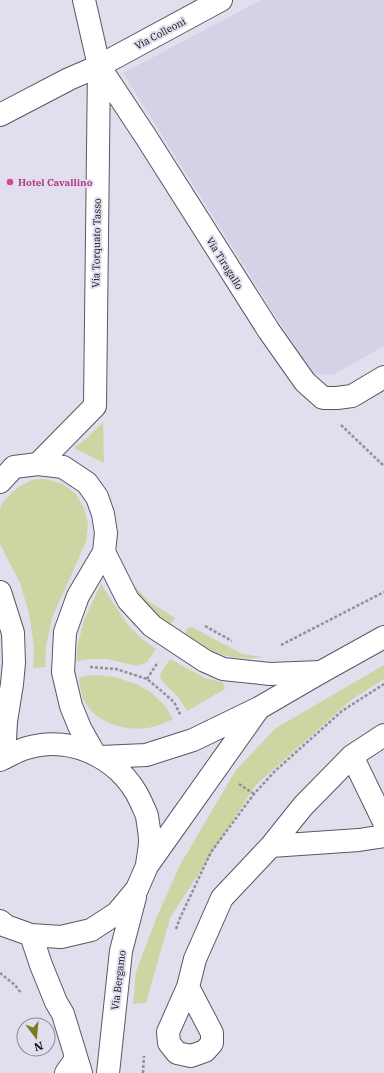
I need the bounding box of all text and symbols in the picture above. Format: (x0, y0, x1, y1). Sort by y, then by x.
street label: Via Colleoni (132, 15, 188, 52)
place label: Hotel Cavallino (18, 176, 93, 189)
marker: Hotel Cavallino (5, 177, 15, 187)
street label: Via Torquato Tasso (89, 198, 104, 288)
street label: Via Tiragallo (203, 235, 246, 292)
street label: Via Bergamo (108, 949, 129, 1011)
north arrow (16, 1017, 56, 1057)
text: N (32, 1039, 45, 1055)

